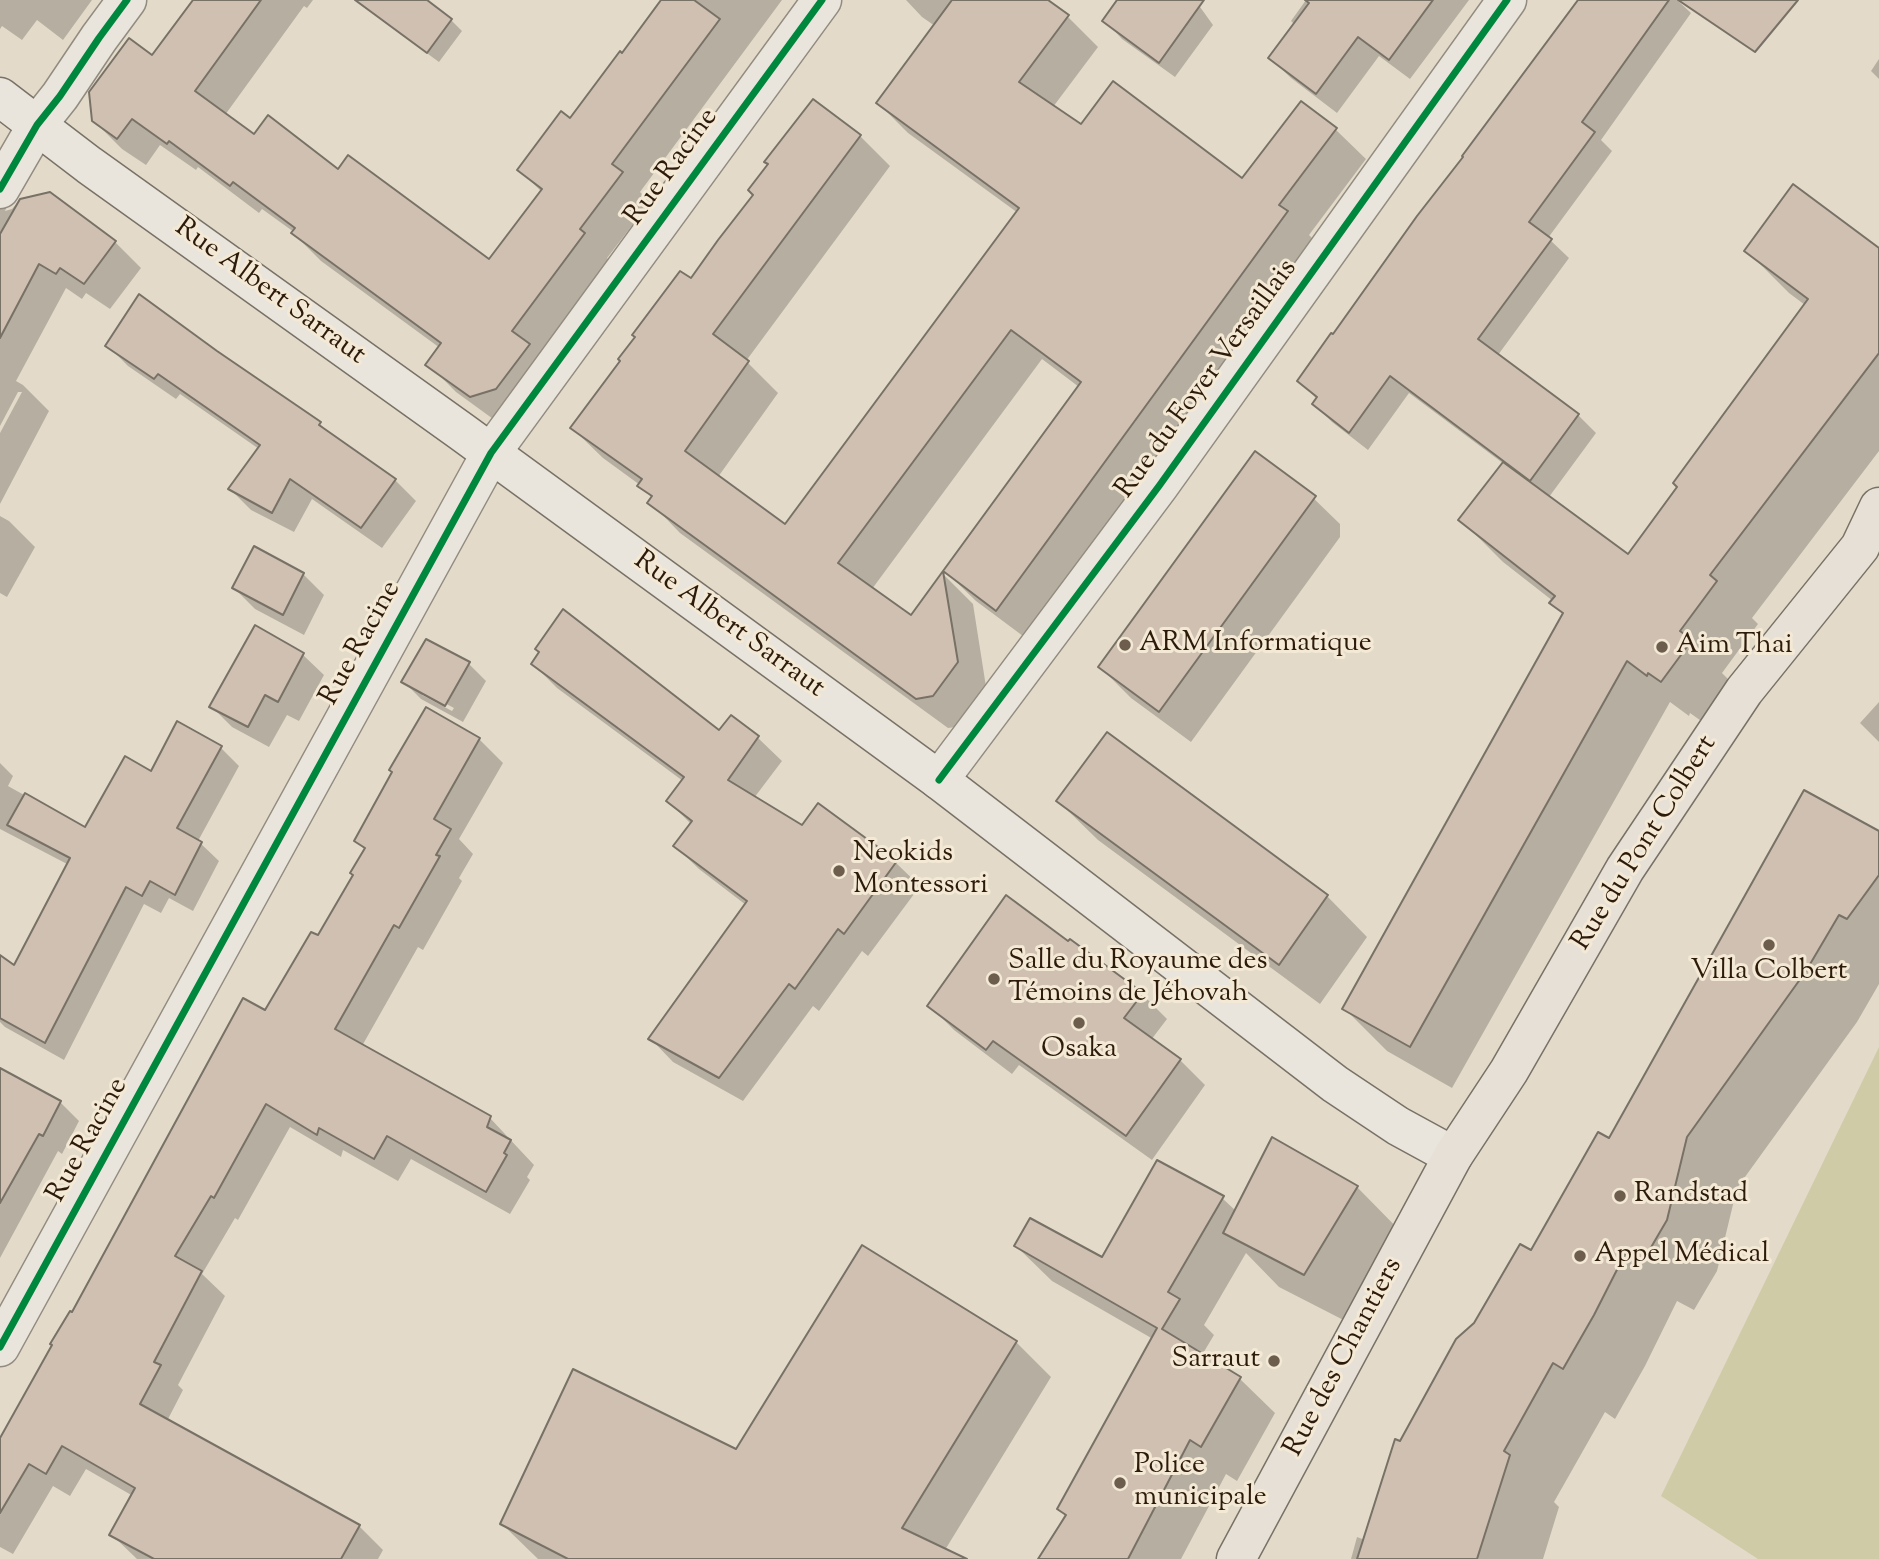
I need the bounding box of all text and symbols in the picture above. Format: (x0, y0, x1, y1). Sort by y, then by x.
street label: Rue Racine (619, 103, 727, 233)
street label: Rue Albert Sarraut (167, 212, 371, 374)
street label: Rue du Foyer Versaillais (1110, 254, 1306, 506)
street label: Rue Albert Sarraut (626, 545, 830, 707)
street label: Rue Racine (314, 576, 410, 712)
place label: ARM Informatique (1139, 628, 1372, 662)
place label: Aim Thai (1676, 630, 1793, 664)
marker: ARM Informatique (1117, 637, 1133, 653)
marker: Aim Thai (1654, 639, 1670, 655)
street label: Rue du Pont Colbert (1566, 730, 1726, 958)
place label: Neokids Montessori (853, 838, 988, 904)
marker: Neokids Montessori (831, 863, 847, 879)
marker: Villa Colbert (1761, 937, 1777, 953)
place label: Salle du Royaume des Témoins de Jéhovah (1008, 946, 1267, 1012)
place label: Villa Colbert (1691, 956, 1847, 990)
marker: Salle du Royaume des Témoins de Jéhovah (986, 971, 1002, 987)
marker: Osaka (1071, 1015, 1087, 1031)
place label: Osaka (1041, 1034, 1117, 1068)
street label: Rue Racine (41, 1073, 137, 1209)
place label: Randstad (1634, 1179, 1748, 1213)
marker: Randstad (1612, 1188, 1628, 1204)
place label: Appel Médical (1594, 1239, 1769, 1273)
marker: Appel Médical (1572, 1248, 1588, 1264)
street label: Rue des Chantiers (1278, 1253, 1412, 1463)
place label: Sarraut (1172, 1344, 1260, 1378)
marker: Sarraut (1266, 1353, 1282, 1369)
place label: Police municipale (1134, 1450, 1267, 1516)
marker: Police municipale (1112, 1475, 1128, 1491)

